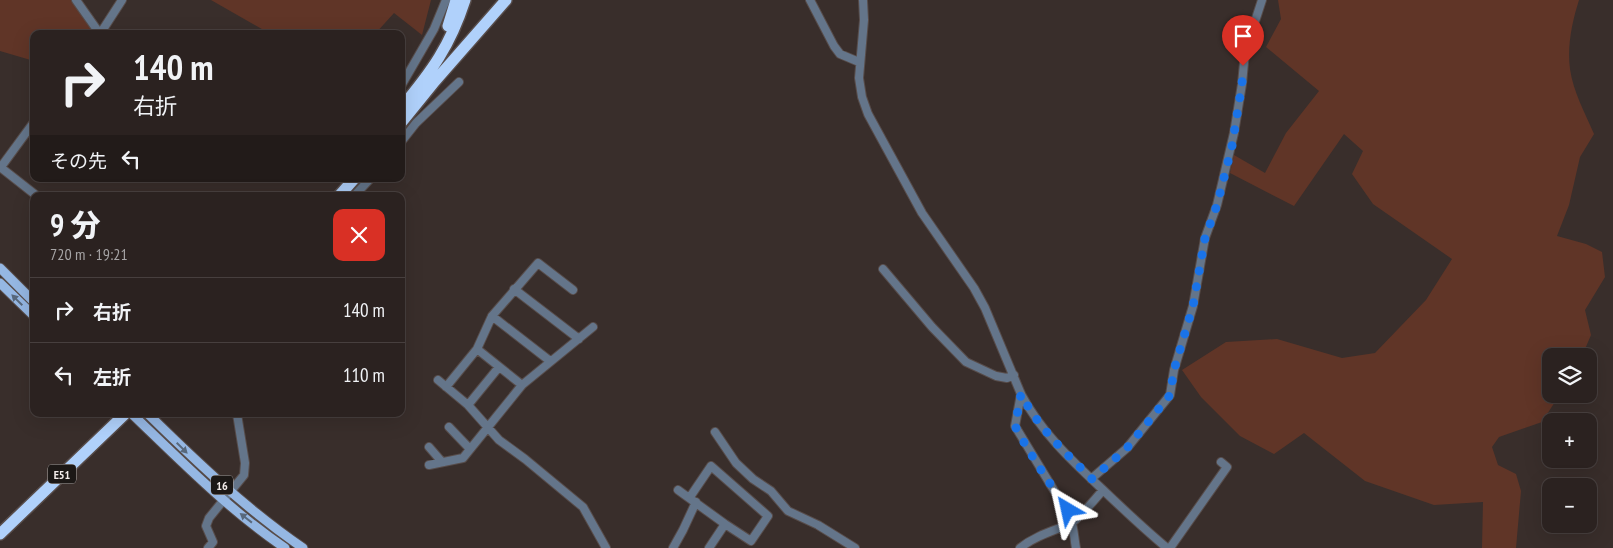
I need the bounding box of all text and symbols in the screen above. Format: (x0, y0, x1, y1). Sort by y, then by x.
pin (1222, 15, 1264, 66)
icon: arrive (1229, 22, 1257, 50)
text: 140 m (133, 44, 214, 90)
icon: right (50, 50, 115, 115)
text: 右折 (133, 92, 177, 120)
icon: left (117, 145, 145, 173)
text: その先 (50, 149, 107, 173)
text: 9 分 (50, 205, 101, 244)
button: close (333, 209, 385, 261)
text: 720 m · 19:21 (50, 244, 128, 264)
one-way arrow (11, 294, 23, 306)
icon: right (50, 296, 78, 324)
text: 140 m (343, 298, 385, 322)
text: 右折 (93, 300, 131, 324)
map controls (1542, 348, 1597, 533)
button: layers (1542, 348, 1597, 403)
icon: left (50, 361, 78, 389)
text: 110 m (343, 363, 385, 387)
text: 左折 (93, 365, 131, 389)
button: + (1542, 413, 1597, 468)
one-way arrow (176, 442, 188, 454)
road number: E51 (48, 464, 76, 484)
road number: 16 (211, 476, 233, 494)
button: − (1542, 478, 1597, 533)
position arrow (1041, 483, 1093, 535)
one-way arrow (240, 513, 253, 524)

